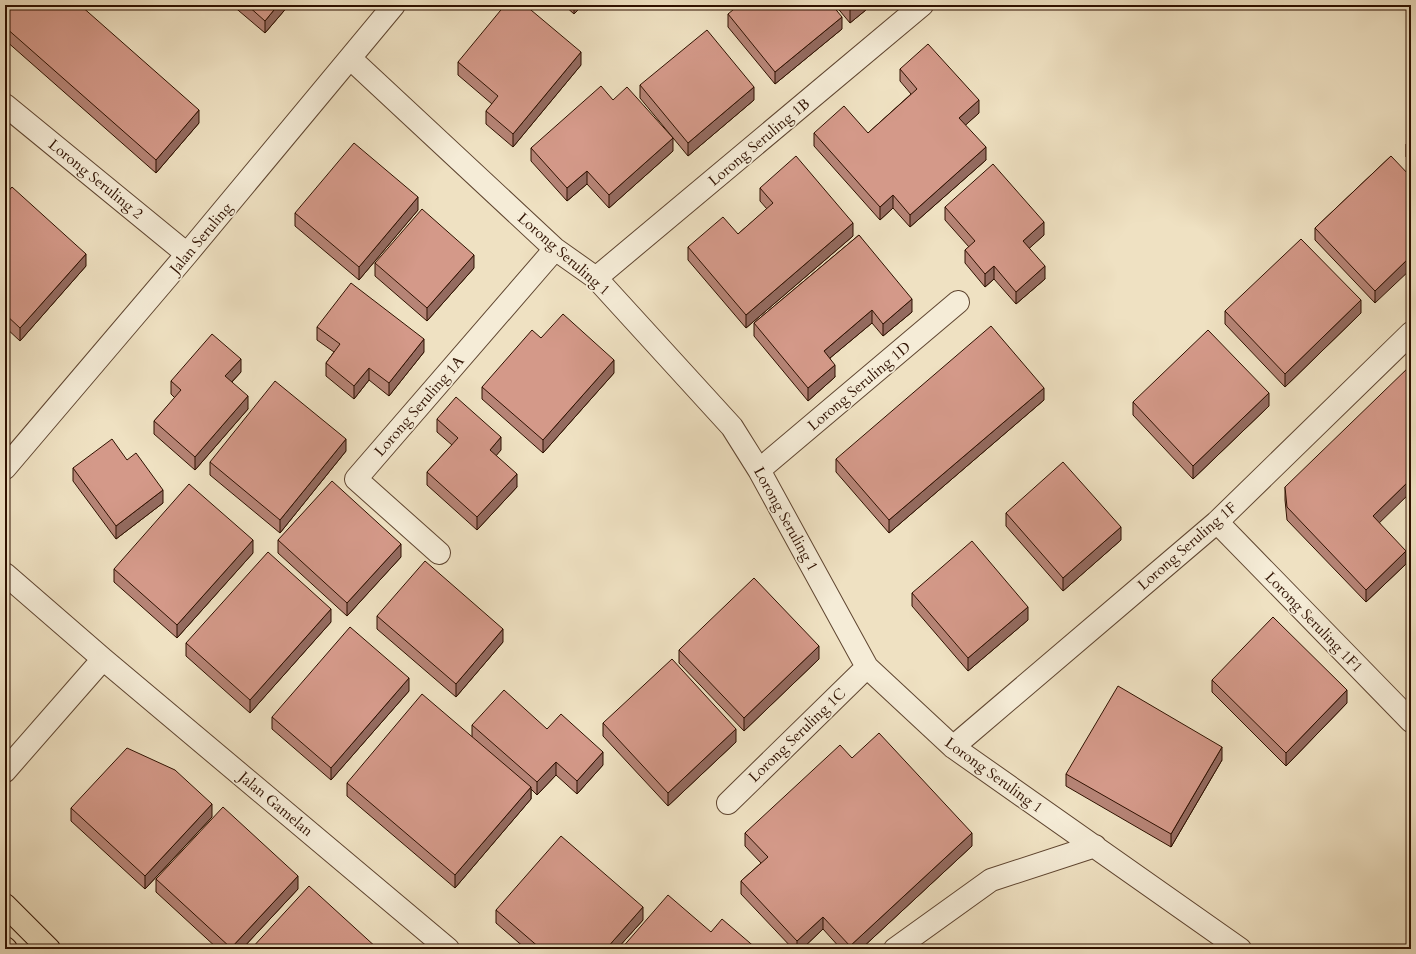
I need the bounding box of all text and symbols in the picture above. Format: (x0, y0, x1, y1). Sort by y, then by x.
street label: Lorong Seruling 1B (704, 94, 814, 190)
street label: Lorong Seruling 2 (44, 135, 148, 224)
street label: Jalan Seruling (164, 198, 237, 279)
street label: Lorong Seruling 1 (514, 208, 614, 300)
street label: Lorong Seruling 1D (803, 337, 915, 435)
street label: Lorong Seruling 1A (370, 351, 468, 461)
street label: Lorong Seruling 1 (749, 463, 823, 575)
street label: Lorong Seruling 1F (1133, 497, 1241, 595)
street label: Lorong Seruling 1F1 (1261, 567, 1367, 677)
street label: Lorong Seruling 1C (744, 683, 850, 787)
street label: Lorong Seruling 1 (941, 733, 1047, 817)
street label: Jalan Gamelan (233, 766, 318, 841)

